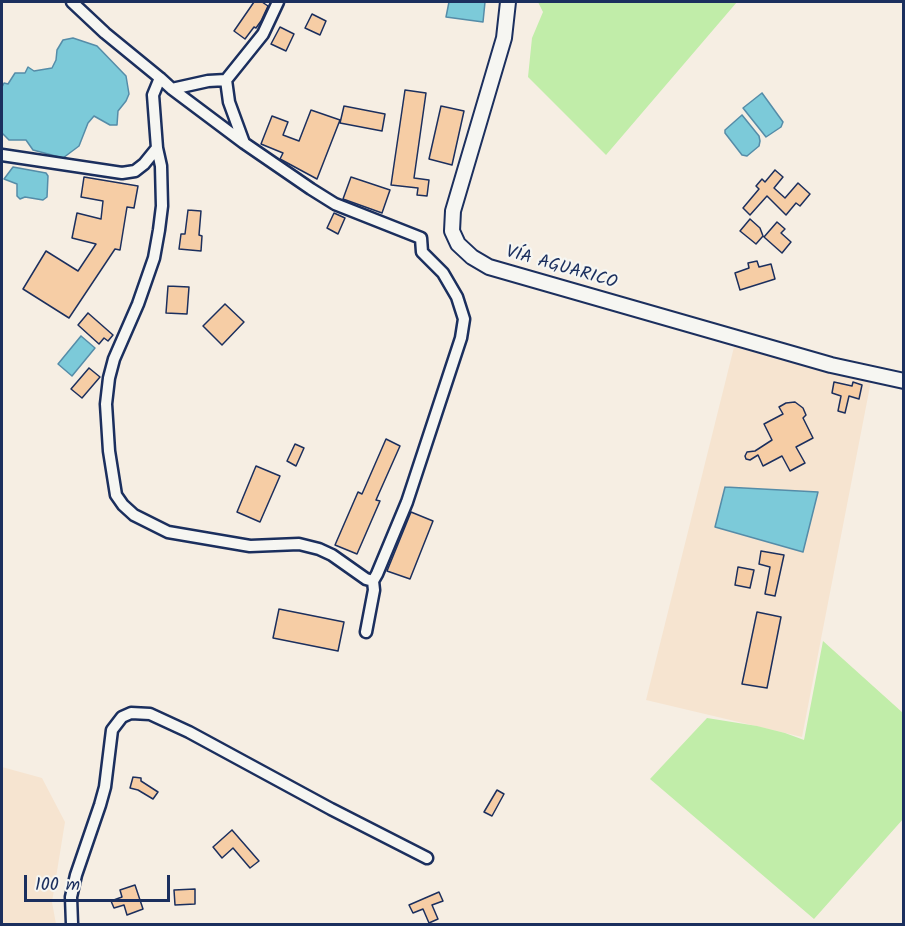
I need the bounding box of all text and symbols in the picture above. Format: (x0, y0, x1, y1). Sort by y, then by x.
street label: VÍA AGUARICO (503, 243, 619, 295)
scale bar (27, 863, 172, 901)
text: 100 m (35, 871, 80, 900)

